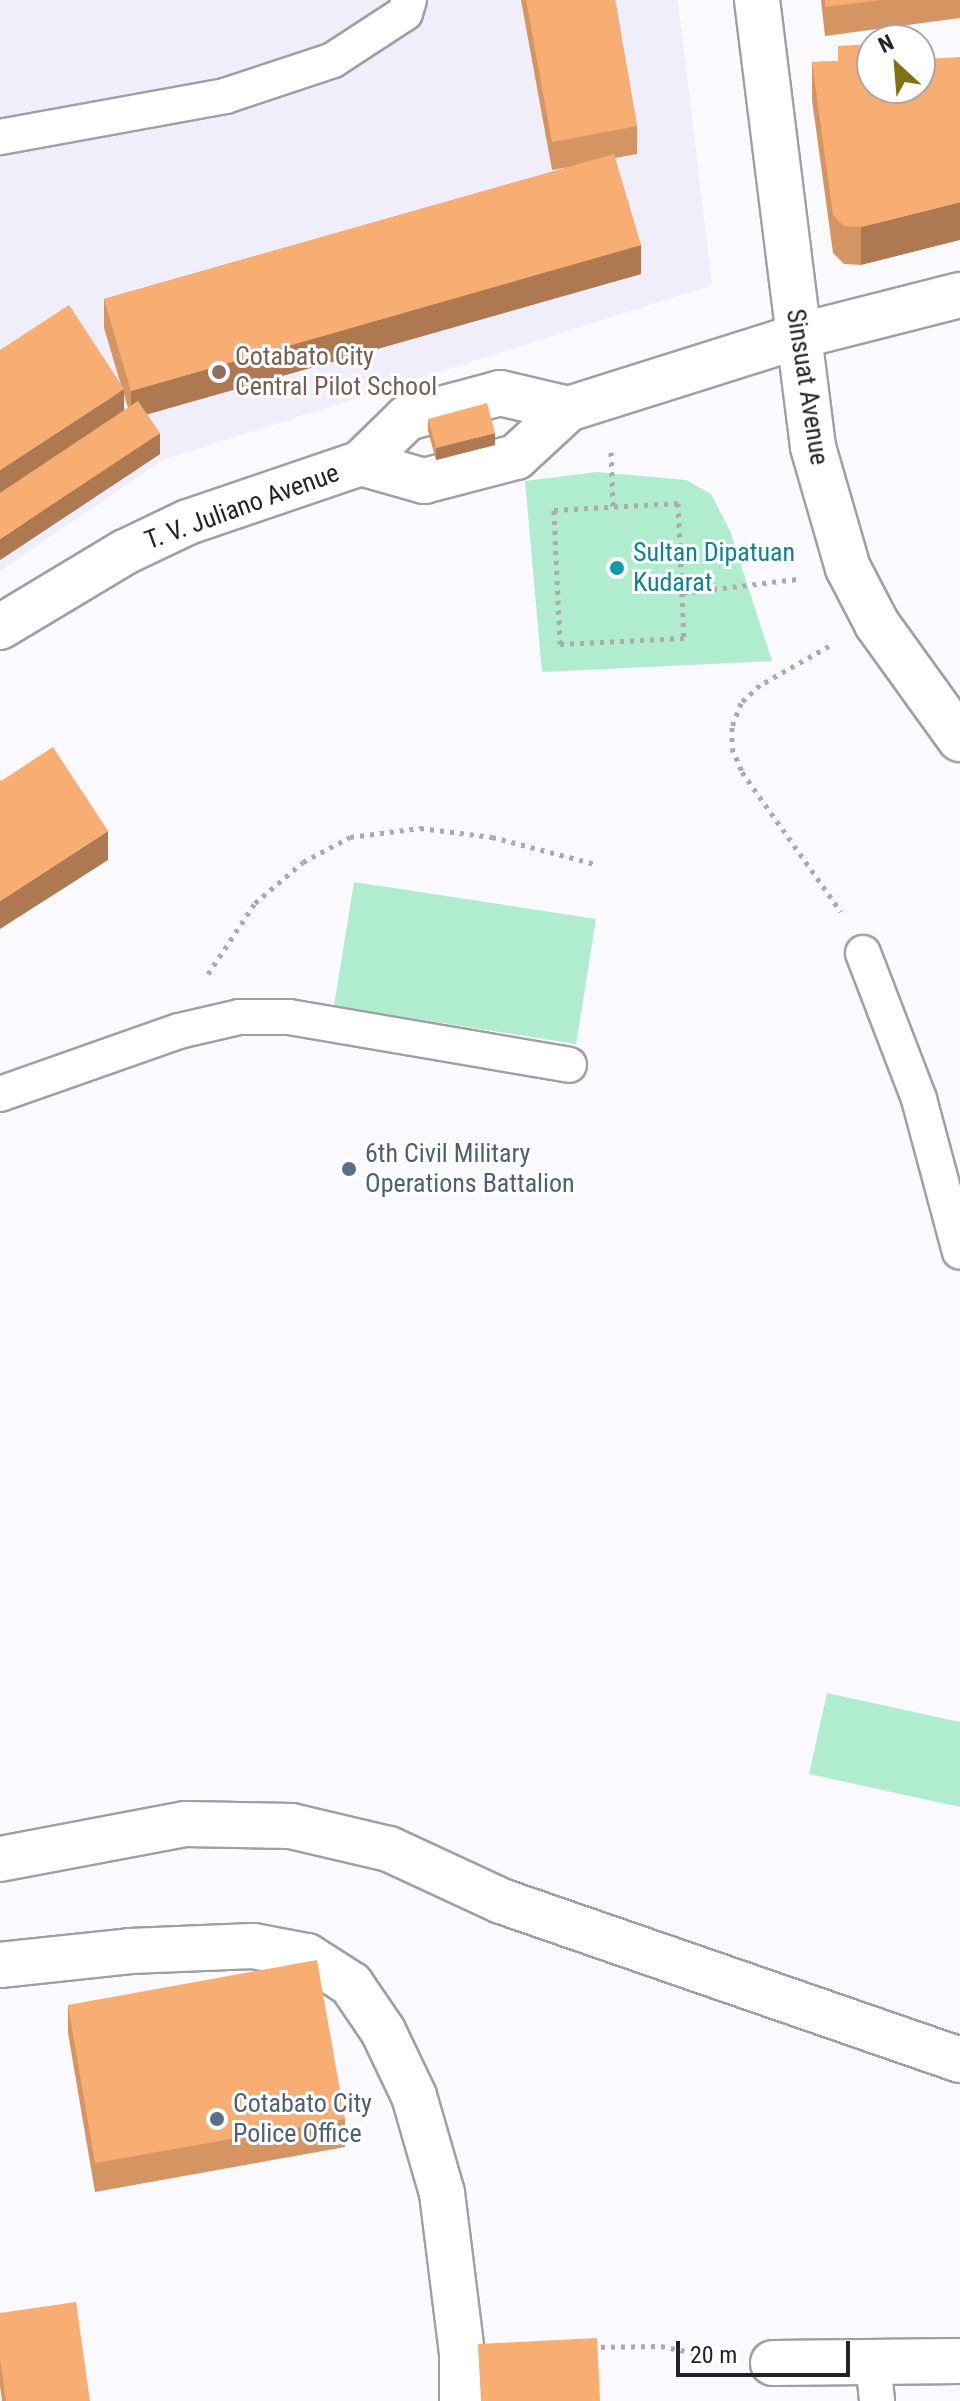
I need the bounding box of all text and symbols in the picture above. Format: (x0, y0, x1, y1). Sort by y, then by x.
north arrow (856, 24, 936, 104)
text: N (875, 30, 898, 58)
street label: Sinsuat Avenue (779, 307, 835, 467)
place label: Cotabato City Central Pilot School (235, 341, 437, 402)
marker: Cotabato City Central Pilot School (210, 363, 228, 381)
street label: T. V. Juliano Avenue (141, 457, 343, 557)
place label: Sultan Dipatuan Kudarat (633, 537, 795, 598)
marker: Sultan Dipatuan Kudarat (608, 559, 626, 577)
place label: 6th Civil Military Operations Battalion (365, 1138, 575, 1200)
marker: 6th Civil Military Operations Battalion (340, 1160, 358, 1178)
place label: Cotabato City Police Office (233, 2088, 372, 2150)
marker: Cotabato City Police Office (208, 2110, 226, 2128)
scale bar (680, 2325, 854, 2375)
text: 20 m (690, 2341, 737, 2369)

